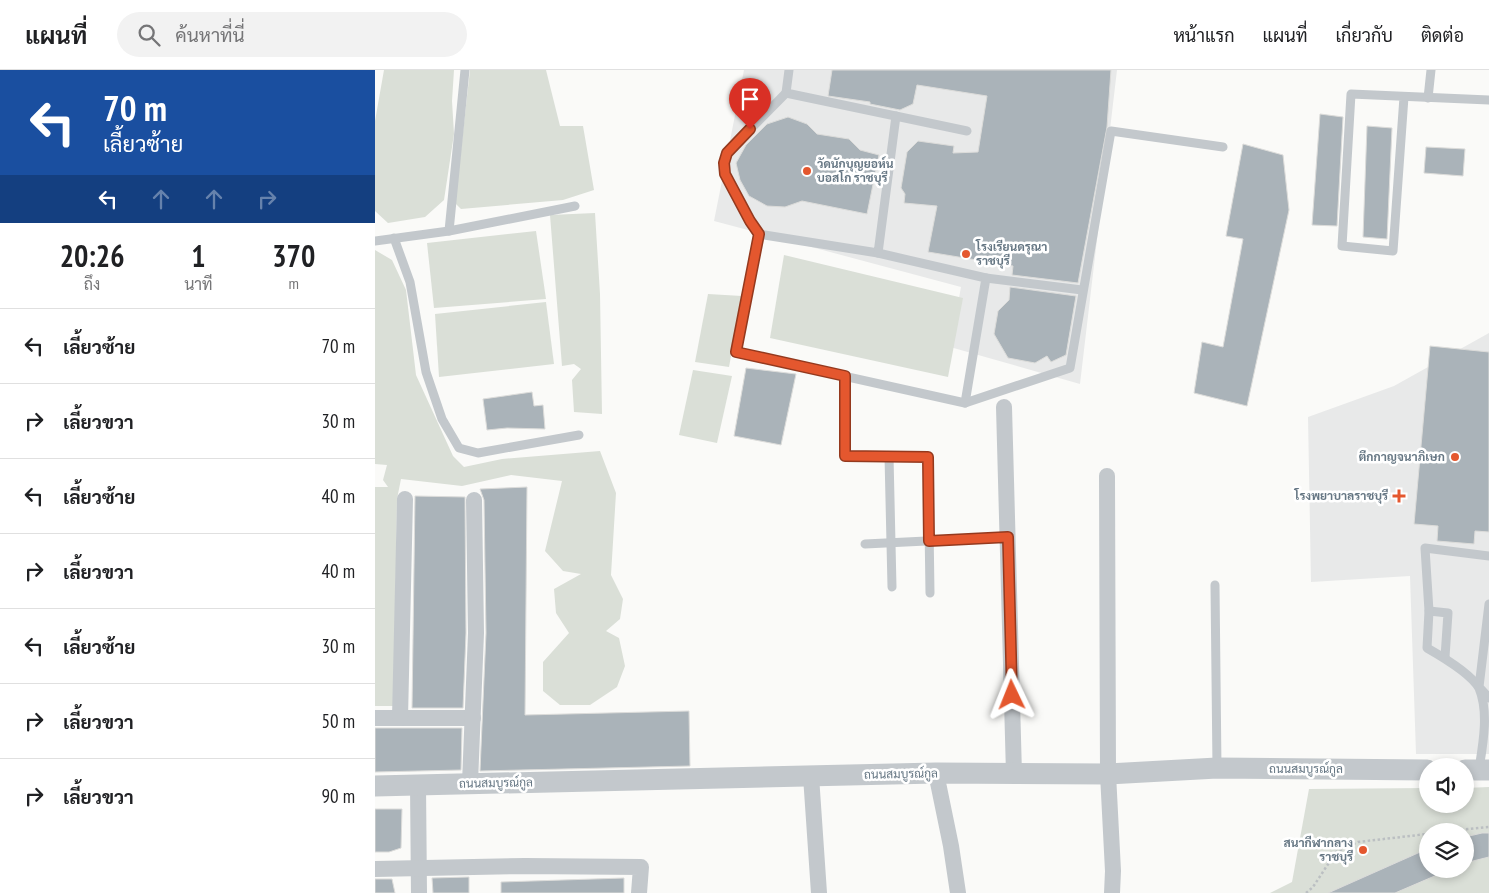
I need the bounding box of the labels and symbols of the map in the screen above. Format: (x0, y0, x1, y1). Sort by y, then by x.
pin (729, 78, 771, 129)
place label: วัดนักบุญยอห์น บอสโก ราชบุรี (817, 156, 894, 186)
marker: วัดนักบุญยอห์น บอสโก ราชบุรี (801, 165, 813, 177)
place label: โรงเรียนดรุณา ราชบุรี (975, 239, 1047, 269)
marker: โรงเรียนดรุณา ราชบุรี (960, 248, 972, 260)
place label: ตึกกาญจนาภิเษก (1359, 449, 1445, 464)
marker: ตึกกาญจนาภิเษก (1449, 451, 1461, 463)
place label: โรงพยาบาลราชบุรี (1293, 488, 1388, 504)
marker: โรงพยาบาลราชบุรี (1392, 489, 1406, 503)
position arrow (985, 668, 1037, 720)
street label: ถนนสมบูรณ์กูล (1269, 761, 1343, 777)
street label: ถนนสมบูรณ์กูล (864, 765, 938, 783)
street label: ถนนสมบูรณ์กูล (459, 774, 533, 792)
place label: สนากีฬากลาง ราชบุรี (1283, 835, 1353, 865)
marker: สนากีฬากลาง ราชบุรี (1357, 844, 1369, 856)

